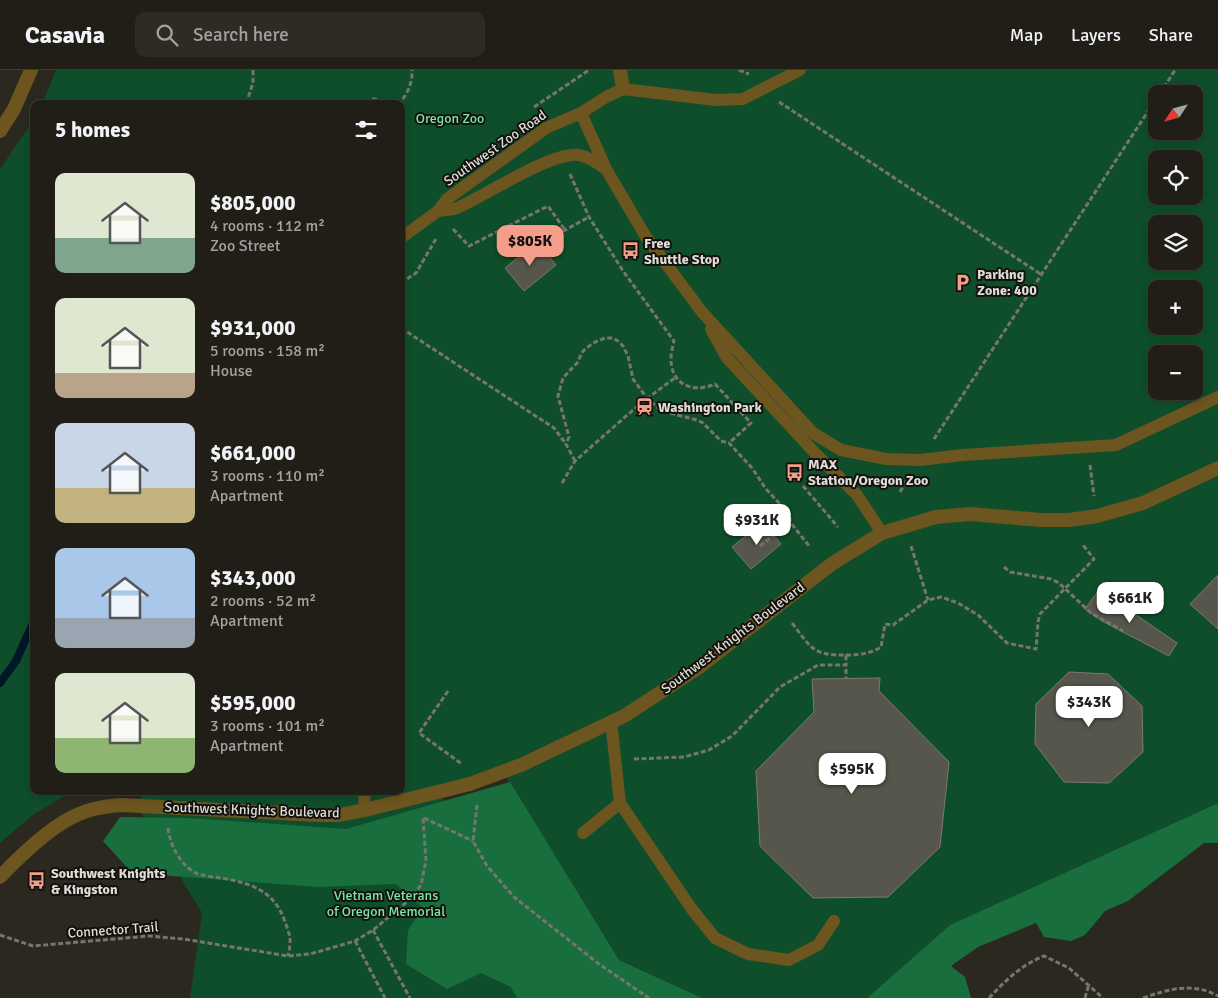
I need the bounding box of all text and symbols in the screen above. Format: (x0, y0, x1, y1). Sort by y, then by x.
search box (135, 12, 485, 57)
text: Casavia (25, 20, 105, 50)
icon: search (153, 21, 181, 49)
text: Search here (193, 23, 289, 47)
text: Map (1010, 24, 1043, 46)
text: Layers (1071, 24, 1121, 46)
text: Share (1149, 24, 1193, 46)
north arrow (1148, 85, 1202, 140)
map controls (1148, 85, 1203, 400)
street label: Southwest Zoo Road (440, 106, 550, 190)
park label: Oregon Zoo (416, 110, 484, 127)
icon: filters (352, 116, 380, 144)
text: 5 homes (55, 117, 130, 143)
button: locate (1148, 150, 1203, 205)
text: $805,000 (210, 190, 296, 216)
icon: home (95, 193, 155, 253)
button: layers (1148, 215, 1203, 270)
text: 4 rooms · 112 m² (210, 216, 325, 236)
pin: $805K (495, 224, 565, 267)
text: $805K (508, 231, 552, 251)
place label: Free Shuttle Stop (644, 235, 720, 268)
text: Zoo Street (210, 236, 280, 256)
bus stop icon: Free Shuttle Stop (620, 241, 640, 261)
place label: Parking Zone: 400 (977, 266, 1037, 299)
parking icon: Parking Zone: 400 (953, 272, 973, 292)
button: + (1148, 280, 1203, 335)
text: $931,000 (210, 315, 296, 341)
icon: home (95, 318, 155, 378)
text: 5 rooms · 158 m² (210, 341, 325, 361)
button: − (1148, 345, 1203, 400)
text: House (210, 361, 253, 381)
station icon: Washington Park (634, 397, 654, 417)
place label: Washington Park (658, 399, 762, 416)
text: $661,000 (210, 440, 296, 466)
icon: home (95, 443, 155, 503)
place label: MAX Station/Oregon Zoo (808, 456, 928, 489)
bus stop icon: MAX Station/Oregon Zoo (784, 462, 804, 482)
text: 3 rooms · 110 m² (210, 466, 325, 486)
text: Apartment (210, 486, 283, 506)
pin: $931K (722, 504, 792, 546)
text: $931K (735, 510, 779, 530)
text: $343,000 (210, 565, 296, 591)
icon: home (95, 568, 155, 628)
street label: Southwest Knights Boulevard (658, 579, 808, 697)
pin: $661K (1095, 582, 1165, 624)
text: $661K (1108, 588, 1152, 608)
text: 2 rooms · 52 m² (210, 591, 316, 611)
text: Apartment (210, 611, 283, 631)
pin: $343K (1054, 686, 1124, 728)
text: $595,000 (210, 690, 296, 716)
text: $343K (1067, 692, 1111, 712)
icon: home (95, 693, 155, 753)
text: 3 rooms · 101 m² (210, 716, 325, 736)
text: Apartment (210, 736, 283, 756)
pin: $595K (817, 752, 887, 795)
text: $595K (830, 759, 874, 779)
street label: Southwest Knights Boulevard (164, 798, 340, 822)
place label: Southwest Knights & Kingston (51, 865, 166, 898)
bus stop icon: Southwest Knights & Kingston (27, 871, 47, 891)
park label: Vietnam Veterans of Oregon Memorial (327, 887, 445, 920)
street label: Connector Trail (67, 918, 159, 942)

